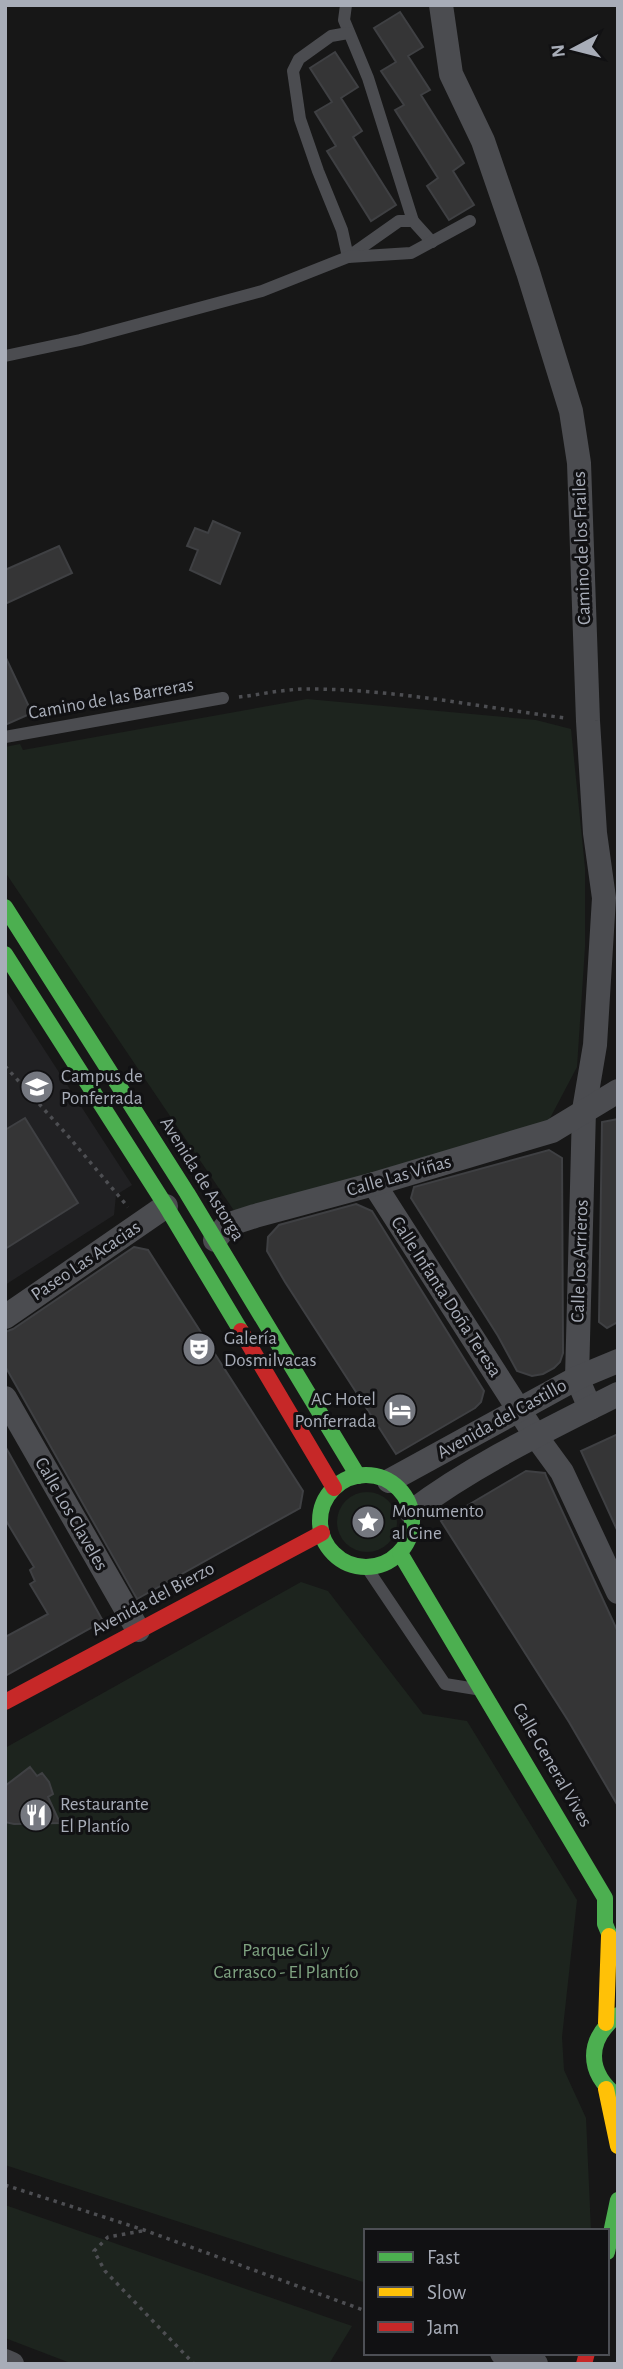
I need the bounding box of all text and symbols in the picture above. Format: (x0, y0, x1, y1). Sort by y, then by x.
north arrow (539, 14, 609, 84)
text: N (548, 43, 569, 59)
street label: Camino de los Frailes (570, 471, 594, 625)
street label: Camino de las Barreras (27, 675, 195, 723)
place label: Campus de Ponferrada (61, 1067, 143, 1108)
school or university icon: Campus de Ponferrada (18, 1068, 56, 1106)
street label: Avenida de Astorga (156, 1114, 248, 1244)
street label: Calle Las Viñas (345, 1152, 453, 1200)
street label: Calle los Arrieros (568, 1199, 592, 1323)
street label: Calle Infanta Doña Teresa (387, 1213, 505, 1381)
street label: Paseo Las Acacias (28, 1217, 144, 1305)
place label: Galería Dosmilvacas (224, 1329, 317, 1370)
theatre icon: Galería Dosmilvacas (180, 1330, 218, 1368)
street label: Avenida del Castillo (434, 1376, 570, 1462)
place label: AC Hotel Ponferrada (295, 1390, 376, 1431)
hotel icon: AC Hotel Ponferrada (381, 1391, 419, 1429)
street label: Calle Los Claveles (31, 1454, 111, 1574)
place label: Monumento al Cine (392, 1502, 484, 1543)
place icon: Monumento al Cine (349, 1503, 387, 1541)
street label: Avenida del Bierzo (88, 1559, 218, 1639)
street label: Calle General Vives (509, 1700, 595, 1830)
place label: Restaurante El Plantío (60, 1795, 149, 1836)
restaurant icon: Restaurante El Plantío (17, 1796, 55, 1834)
park label: Parque Gil y Carrasco - El Plantío (213, 1941, 359, 1982)
legend (364, 2229, 609, 2355)
text: Fast (427, 2247, 460, 2268)
text: Slow (427, 2282, 466, 2303)
text: Jam (427, 2317, 459, 2338)

